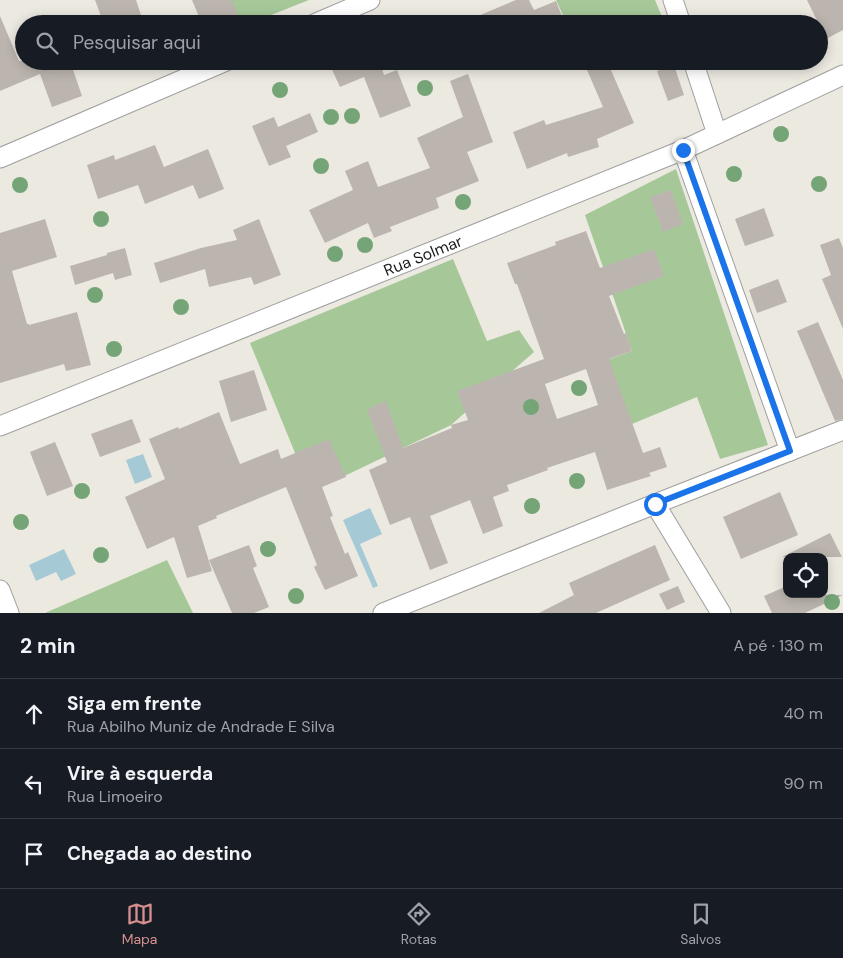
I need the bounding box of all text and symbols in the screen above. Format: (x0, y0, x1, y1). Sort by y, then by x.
search box (15, 15, 828, 70)
icon: search (33, 29, 61, 57)
text: Pesquisar aqui (73, 30, 201, 55)
route end (672, 139, 695, 162)
street label: Rua Solmar (380, 230, 465, 280)
route start (644, 493, 667, 516)
map controls (783, 553, 828, 598)
button: locate (783, 553, 828, 598)
text: 2 min (20, 632, 76, 660)
text: A pé · 130 m (733, 635, 823, 656)
text: Siga em frente (67, 691, 202, 716)
icon: ahead (20, 700, 48, 728)
text: 40 m (784, 703, 823, 724)
text: Rua Abilho Muniz de Andrade E Silva (67, 716, 335, 737)
text: Vire à esquerda (67, 761, 213, 786)
icon: left (20, 770, 48, 798)
text: 90 m (783, 773, 823, 794)
text: Rua Limoeiro (67, 786, 163, 807)
icon: arrive (20, 840, 48, 868)
text: Chegada ao destino (67, 841, 252, 866)
tab: Mapa (122, 900, 157, 948)
tab: Rotas (401, 900, 437, 948)
tab: Salvos (680, 900, 721, 948)

